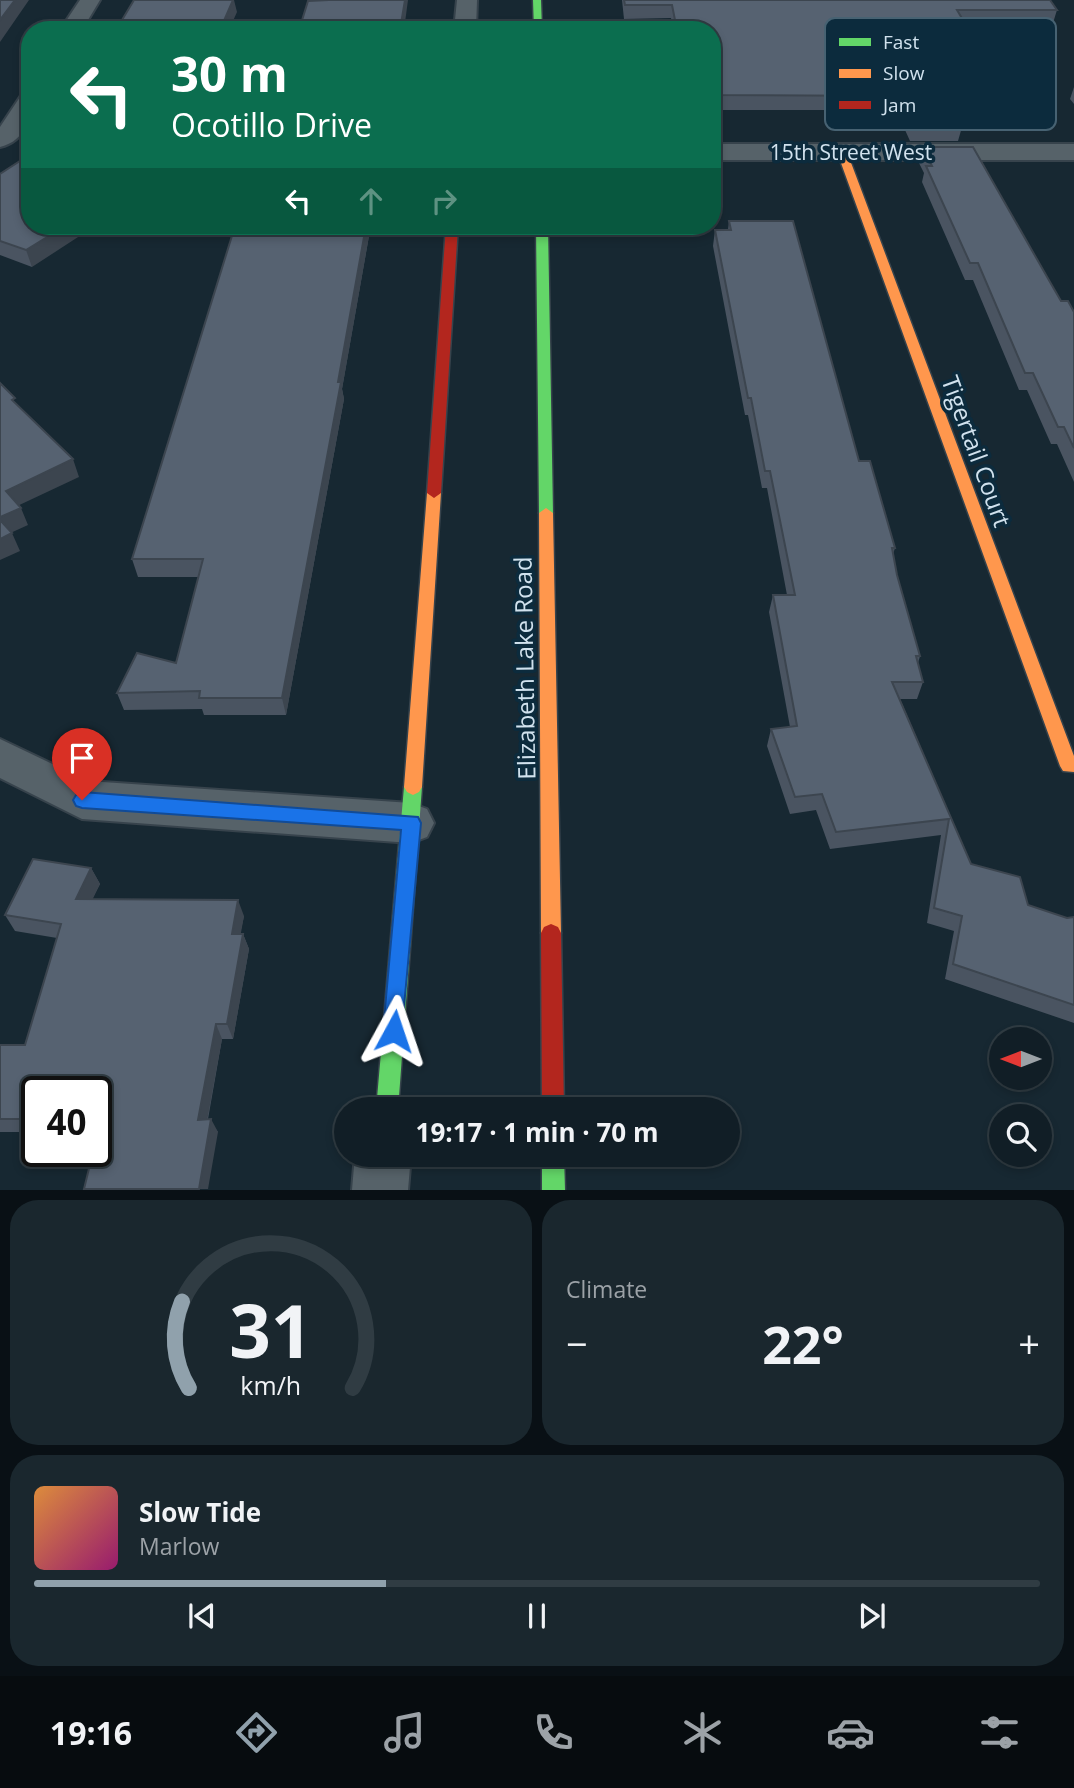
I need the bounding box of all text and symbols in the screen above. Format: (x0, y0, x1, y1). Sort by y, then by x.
legend (825, 18, 1056, 130)
text: Fast (883, 29, 919, 55)
text: 30 m (171, 40, 288, 106)
icon: left (56, 49, 147, 140)
text: Slow (883, 60, 925, 86)
text: Jam (881, 92, 916, 118)
text: Ocotillo Drive (171, 103, 372, 146)
street label: 15th Street West (770, 138, 932, 166)
icon: left (279, 182, 317, 220)
icon: ahead (352, 182, 390, 220)
icon: right (425, 182, 463, 220)
street label: Tigertail Court (934, 371, 1020, 531)
street label: Elizabeth Lake Road (506, 556, 542, 780)
pin (52, 728, 112, 800)
icon: arrive (63, 739, 101, 777)
position arrow (357, 994, 431, 1068)
north arrow (989, 1027, 1052, 1090)
map controls (989, 1027, 1052, 1167)
speed limit sign: 40 (21, 1076, 112, 1167)
button: search (989, 1104, 1052, 1167)
text: 19:17 · 1 min · 70 m (416, 1114, 658, 1150)
text: Climate (566, 1273, 647, 1305)
text: 31 (229, 1281, 313, 1380)
text: 22° (762, 1308, 844, 1379)
text: − (566, 1317, 588, 1369)
text: + (1018, 1317, 1040, 1369)
text: km/h (241, 1368, 301, 1402)
text: Slow Tide (139, 1494, 261, 1530)
text: Marlow (139, 1530, 219, 1562)
icon: previous (183, 1597, 221, 1635)
icon: pause (518, 1597, 556, 1635)
icon: next (853, 1597, 891, 1635)
icon: directions (232, 1708, 281, 1757)
icon: music (380, 1708, 429, 1757)
icon: phone (529, 1708, 578, 1757)
icon: climate (678, 1708, 727, 1757)
icon: car (826, 1708, 875, 1757)
icon: filters (975, 1708, 1024, 1757)
text: 19:16 (50, 1711, 132, 1754)

